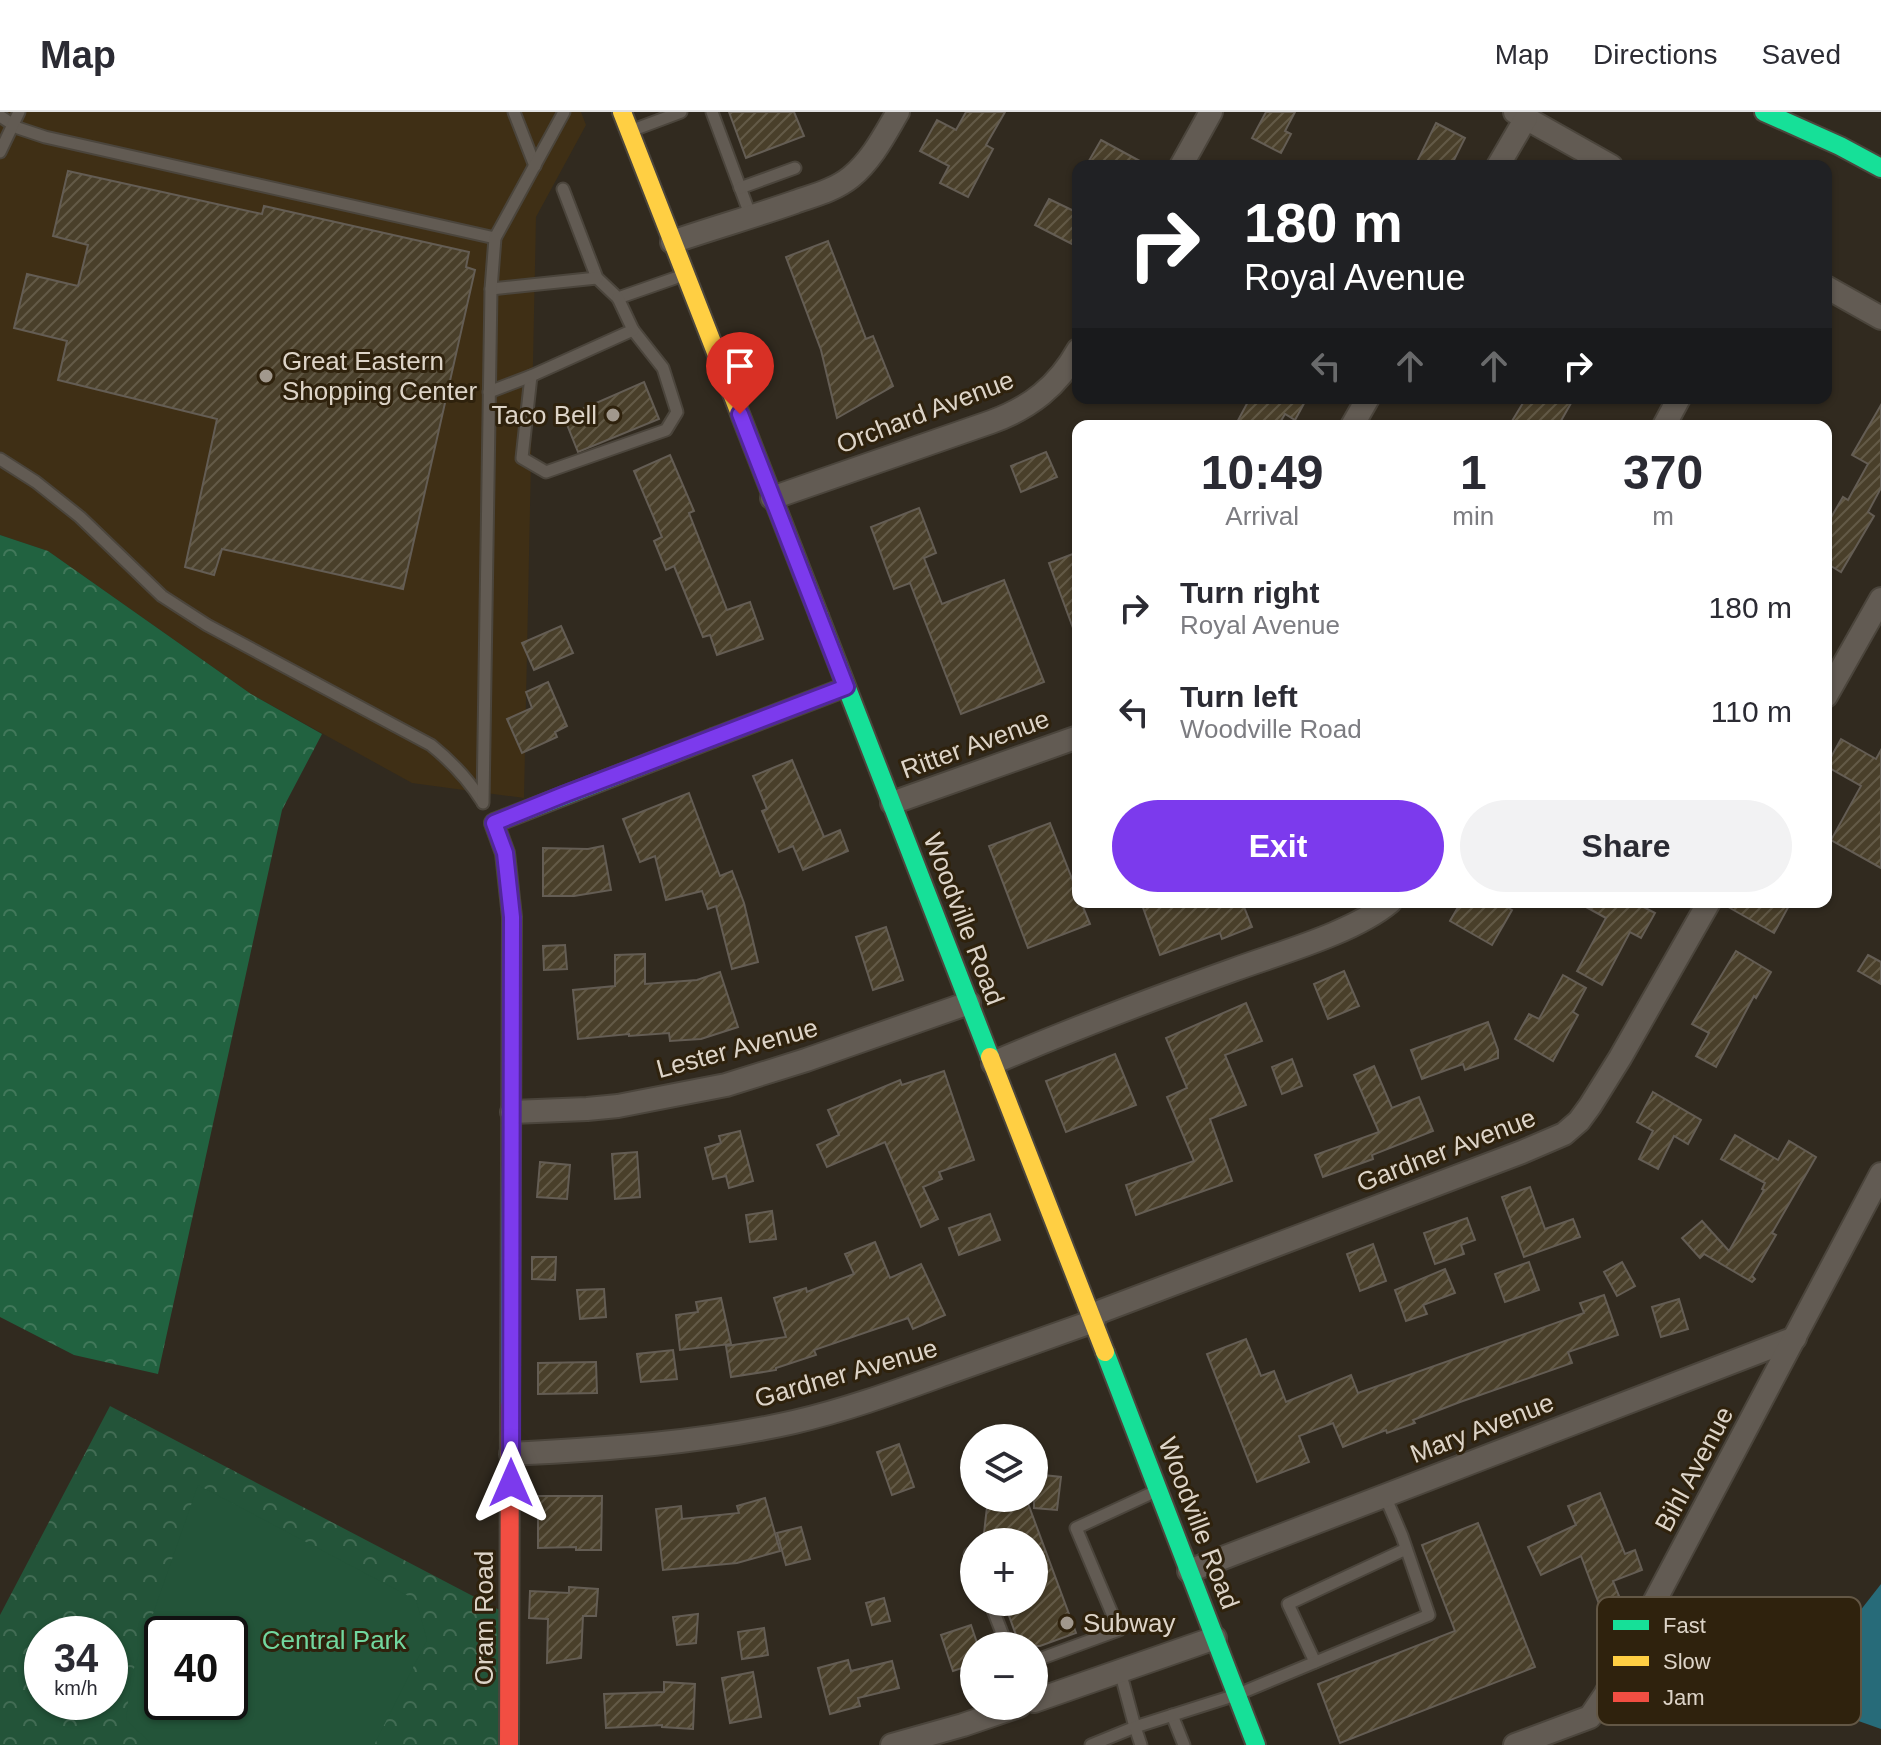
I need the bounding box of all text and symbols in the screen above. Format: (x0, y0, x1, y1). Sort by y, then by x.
text: Map (40, 34, 116, 76)
text: Map (1495, 39, 1549, 70)
text: Directions (1593, 39, 1718, 70)
text: Saved (1762, 39, 1841, 70)
text: 180 m (1244, 191, 1403, 254)
icon: right (1112, 192, 1216, 296)
text: Royal Avenue (1244, 257, 1466, 298)
pin (706, 332, 774, 414)
icon: arrive (718, 344, 762, 388)
icon: left (1304, 344, 1348, 388)
icon: ahead (1388, 344, 1432, 388)
icon: ahead (1472, 344, 1516, 388)
icon: right (1556, 344, 1600, 388)
place label: Great Eastern Shopping Center (282, 346, 477, 406)
street label: Orchard Avenue (832, 364, 1018, 460)
marker: Great Eastern Shopping Center (257, 367, 275, 385)
place label: Taco Bell (492, 400, 597, 430)
marker: Taco Bell (604, 406, 622, 424)
text: 10:49 (1201, 446, 1324, 499)
text: 1 (1460, 446, 1487, 499)
text: 370 (1623, 446, 1703, 499)
text: Arrival (1225, 501, 1299, 531)
text: min (1452, 501, 1494, 531)
text: m (1652, 501, 1674, 531)
text: Turn right (1180, 576, 1319, 609)
icon: right (1112, 586, 1156, 630)
text: 180 m (1709, 591, 1792, 624)
text: Royal Avenue (1180, 610, 1340, 640)
text: Turn left (1180, 680, 1298, 713)
icon: left (1112, 690, 1156, 734)
text: 110 m (1711, 695, 1792, 728)
street label: Ritter Avenue (897, 703, 1053, 785)
text: Woodville Road (1180, 714, 1362, 744)
button: Exit (1112, 800, 1444, 892)
button: Share (1460, 800, 1792, 892)
street label: Woodville Road (917, 829, 1011, 1009)
street label: Lester Avenue (653, 1012, 821, 1084)
street label: Gardner Avenue (1352, 1102, 1540, 1198)
street label: Gardner Avenue (751, 1333, 941, 1413)
street label: Mary Avenue (1406, 1387, 1558, 1469)
street label: Bihl Avenue (1649, 1402, 1739, 1536)
map controls (960, 1424, 1048, 1720)
button: layers (960, 1424, 1048, 1512)
street label: Woodville Road (1152, 1433, 1246, 1613)
position arrow (469, 1441, 553, 1525)
button: + (960, 1528, 1048, 1616)
street label: Oram Road (469, 1551, 499, 1685)
legend (1597, 1597, 1861, 1725)
place label: Subway (1083, 1608, 1176, 1638)
text: Fast (1663, 1613, 1706, 1638)
marker: Subway (1058, 1614, 1076, 1632)
speed limit sign: 40 (144, 1616, 248, 1720)
park label: Central Park (262, 1625, 407, 1655)
button: − (960, 1632, 1048, 1720)
text: 34 (54, 1636, 98, 1680)
text: Slow (1663, 1649, 1711, 1674)
text: km/h (54, 1677, 98, 1699)
text: Jam (1663, 1685, 1705, 1710)

